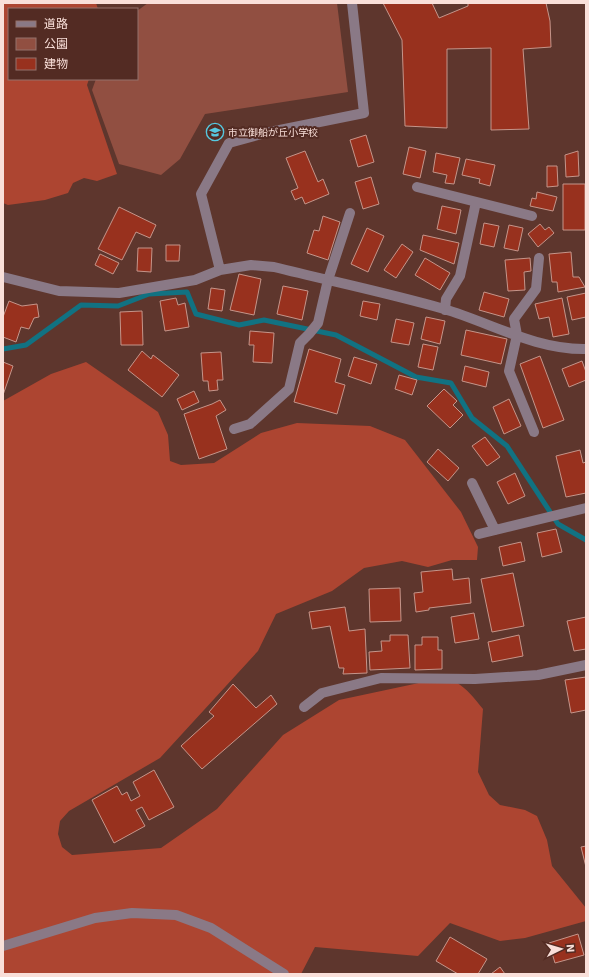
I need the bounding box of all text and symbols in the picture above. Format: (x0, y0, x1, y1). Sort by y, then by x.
legend (8, 8, 138, 80)
text: 道路 (44, 17, 68, 31)
text: 公園 (44, 37, 68, 51)
text: 建物 (44, 57, 68, 71)
school or university icon: 市立御船が丘小学校 (205, 122, 225, 142)
place label: 市立御船が丘小学校 (228, 127, 318, 138)
north arrow (541, 929, 581, 969)
text: N (564, 944, 577, 953)

